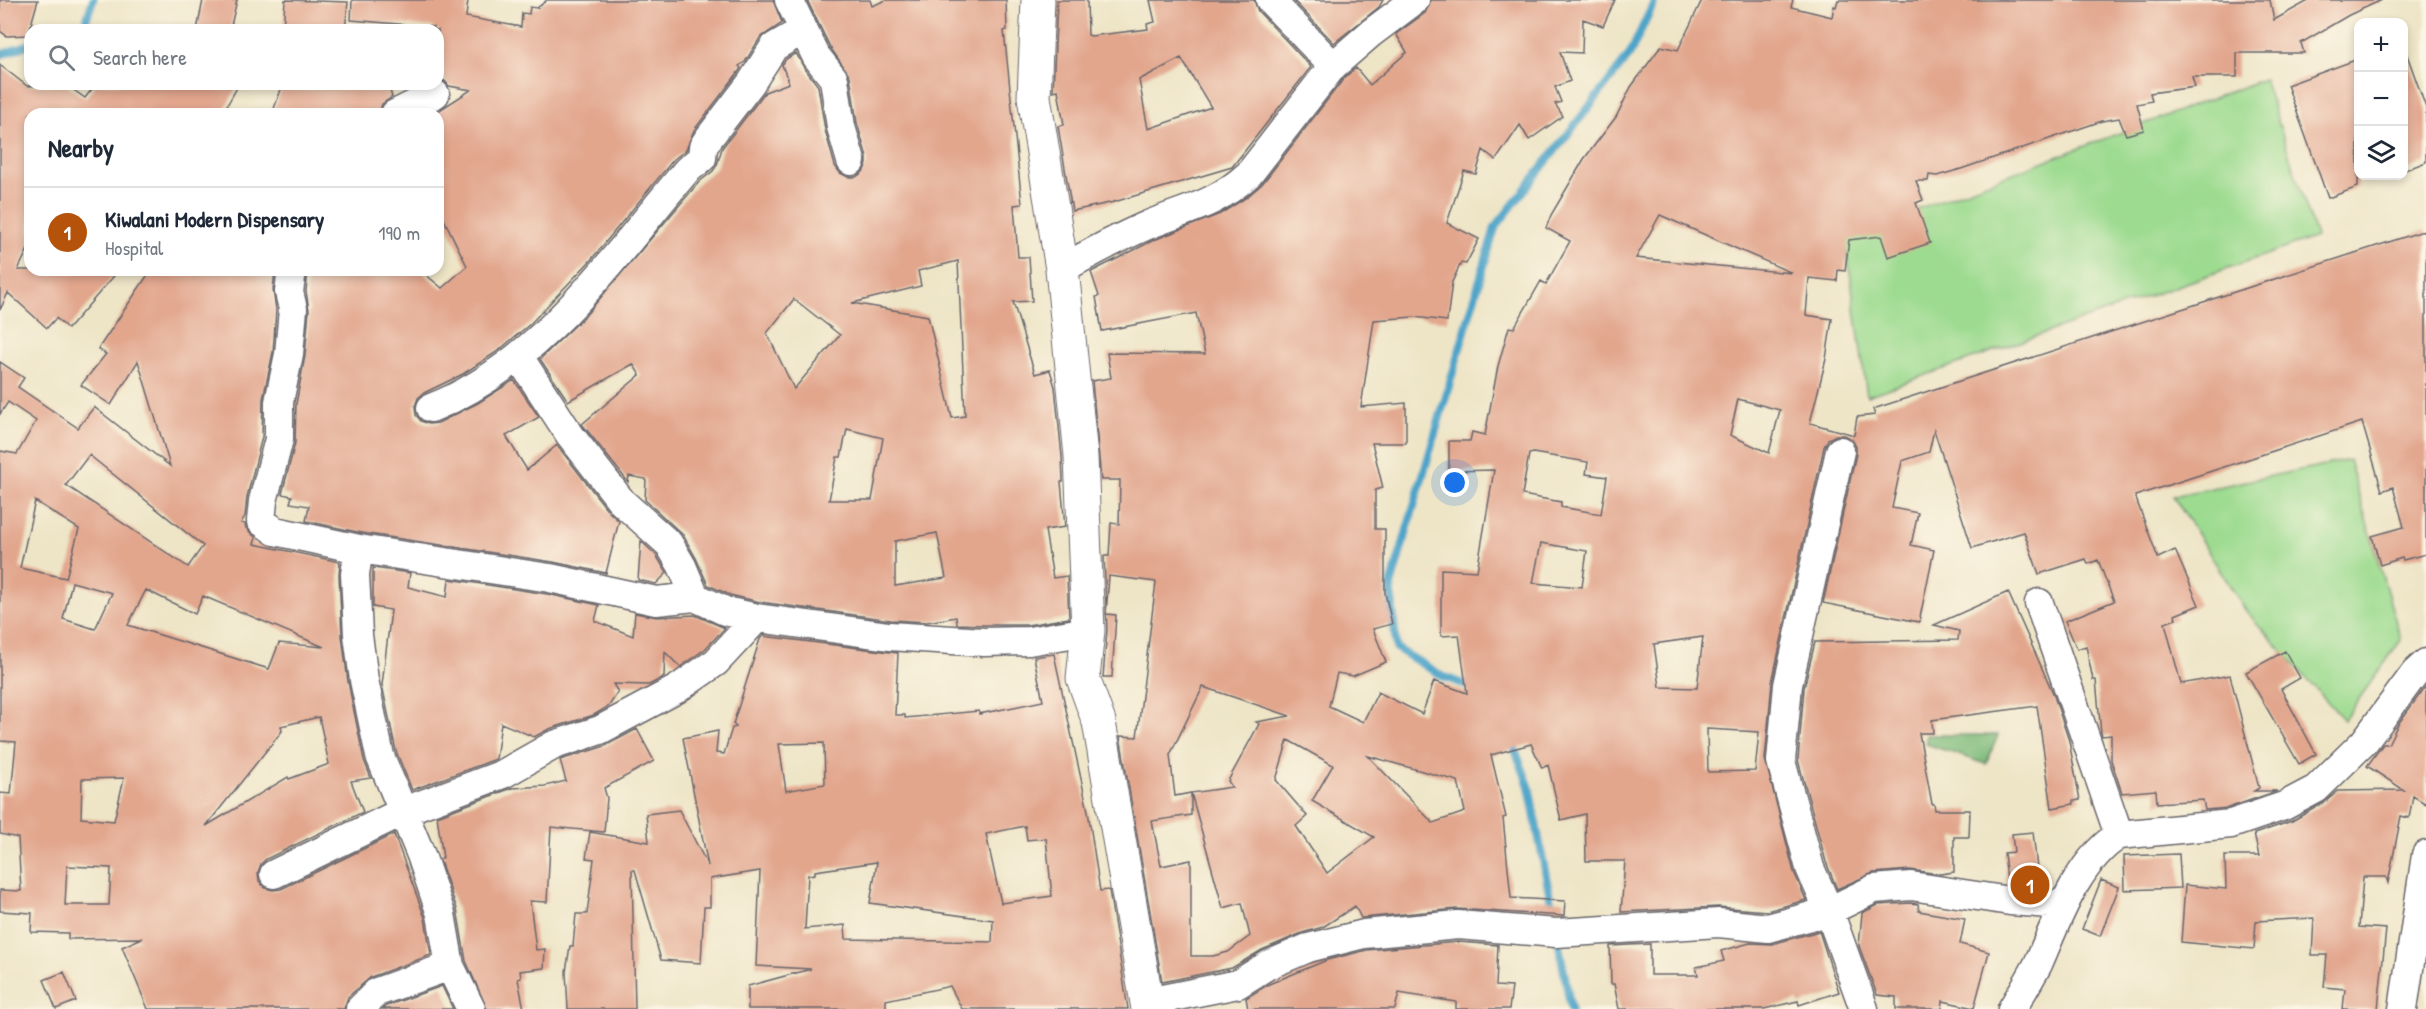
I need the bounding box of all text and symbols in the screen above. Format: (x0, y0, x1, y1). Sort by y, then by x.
map controls (2354, 18, 2408, 180)
button: + (2354, 18, 2408, 72)
search box (24, 24, 444, 90)
icon: search (45, 41, 78, 74)
text: Search here (93, 42, 187, 72)
button: − (2354, 72, 2408, 126)
button: layers (2354, 126, 2408, 180)
text: Nearby (48, 130, 114, 165)
text: Kiwalani Modern Dispensary (105, 204, 324, 234)
text: 1 (64, 219, 71, 246)
text: 190 m (378, 219, 420, 246)
text: Hospital (105, 234, 163, 261)
your location (1440, 468, 1469, 497)
pin: 1 (2010, 862, 2050, 908)

